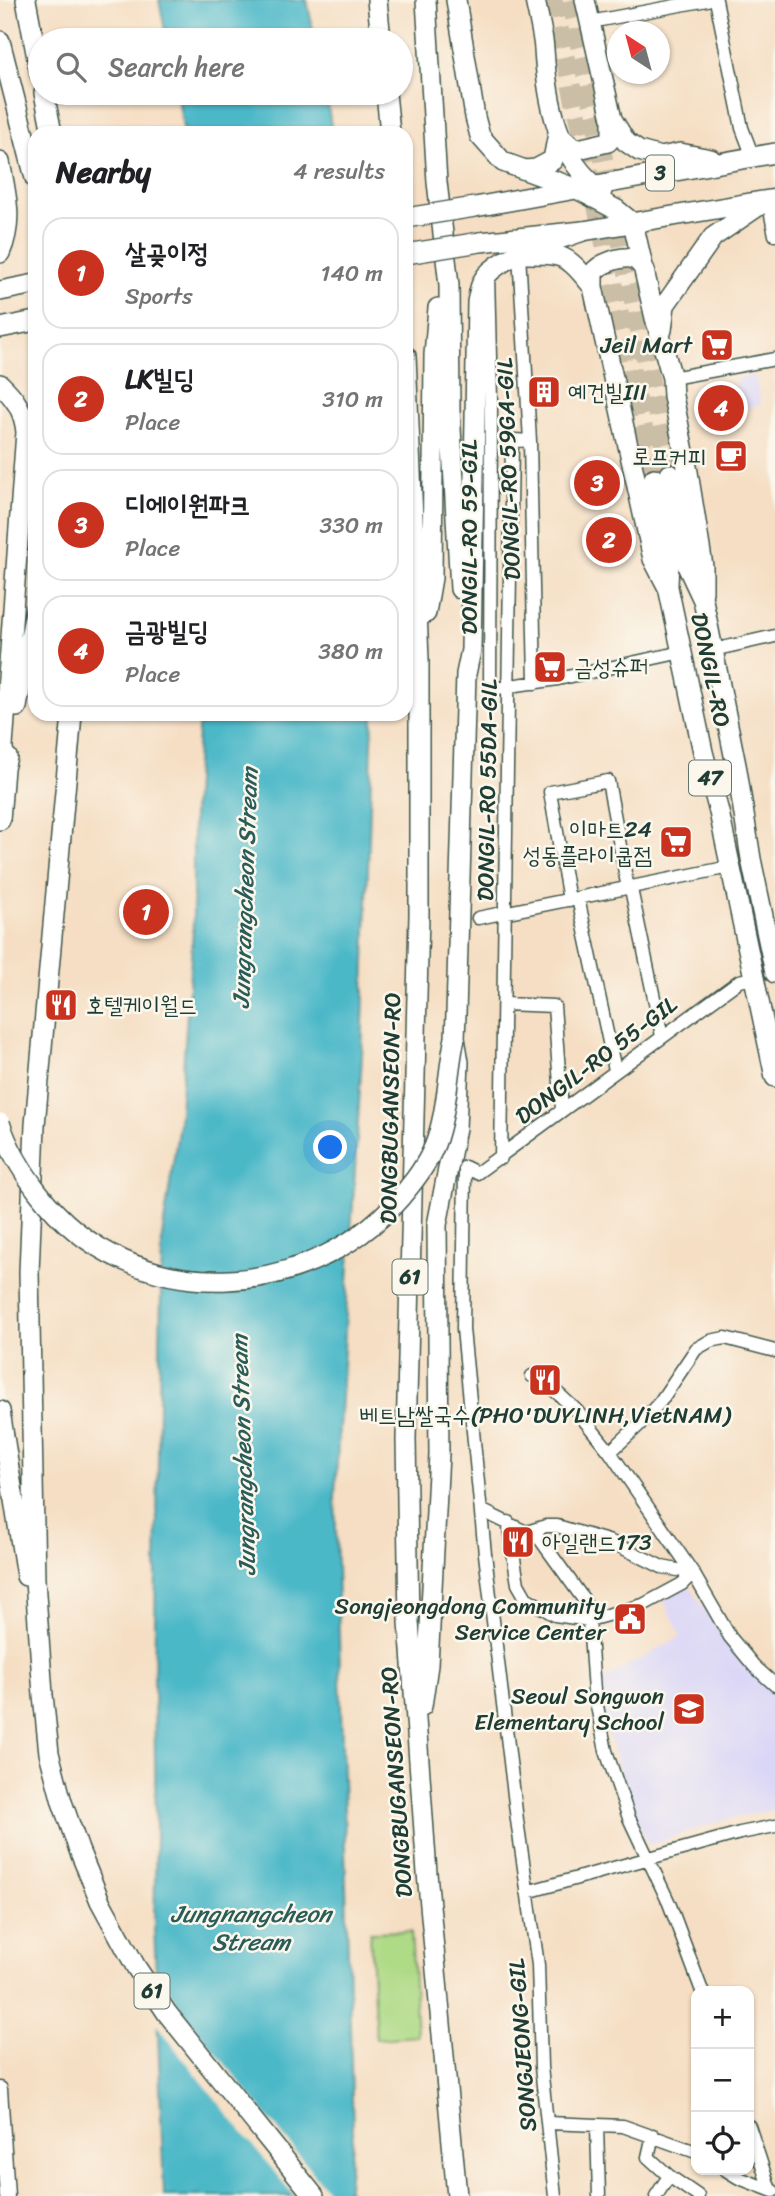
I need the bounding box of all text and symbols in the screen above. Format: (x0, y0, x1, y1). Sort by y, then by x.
north arrow (607, 21, 670, 84)
search box (28, 28, 413, 105)
text: Search here (108, 44, 245, 90)
icon: search (52, 48, 90, 86)
text: Nearby (56, 145, 151, 199)
text: 4 results (293, 151, 385, 192)
road number: 3 (646, 156, 674, 190)
text: 살곶이정 (125, 230, 209, 276)
text: 1 (76, 253, 86, 294)
text: 140 m (321, 253, 383, 294)
text: Sports (125, 276, 193, 317)
place label: Jeil Mart (600, 325, 694, 366)
supermarket icon: Jeil Mart (698, 326, 736, 364)
text: LK빌딩 (125, 356, 195, 402)
street label: DONGIL-RO 59GA-GIL (484, 357, 533, 581)
place label: 예건빌III (568, 372, 647, 413)
building icon: 예건빌III (525, 373, 563, 411)
text: 2 (74, 379, 88, 420)
text: 310 m (322, 379, 383, 420)
pin: 4 (698, 382, 744, 434)
text: Place (125, 402, 180, 443)
place label: 로프커피 (632, 436, 706, 477)
cafe icon: 로프커피 (712, 437, 750, 475)
street label: DONGIL-RO 59-GIL (449, 439, 490, 635)
pin: 3 (574, 457, 620, 509)
text: 디에이원파크 (125, 482, 251, 528)
text: 3 (75, 505, 87, 546)
text: 330 m (320, 505, 383, 546)
pin: 2 (586, 514, 632, 566)
text: Place (125, 528, 180, 569)
text: 금광빌딩 (125, 608, 209, 654)
street label: DONGIL-RO (678, 609, 743, 731)
text: 4 (74, 631, 88, 672)
text: 380 m (318, 631, 383, 672)
place label: 금성슈퍼 (574, 647, 648, 688)
supermarket icon: 금성슈퍼 (531, 648, 569, 686)
text: Place (125, 654, 180, 695)
street label: DONGIL-RO 55DA-GIL (465, 678, 510, 901)
road number: 47 (689, 760, 731, 796)
water label: Jungrangcheon Stream (220, 765, 270, 1009)
place label: 이마트24 성동플라이쿱점 (522, 809, 652, 876)
supermarket icon: 이마트24 성동플라이쿱점 (657, 823, 695, 861)
pin: 1 (123, 886, 169, 938)
place label: 호텔케이월드 (86, 985, 197, 1026)
street label: DONGIL-RO 55-GIL (506, 985, 687, 1136)
restaurant icon: 호텔케이월드 (42, 986, 80, 1024)
street label: DONGBUGANSEON-RO (368, 992, 413, 1224)
your location (313, 1130, 347, 1164)
road number: 61 (392, 1260, 428, 1294)
water label: Jungrangcheon Stream (218, 1332, 268, 1576)
restaurant icon: 베트남쌀국수(PHO'DUYLINH,VietNAM) (526, 1361, 564, 1399)
place label: 베트남쌀국수(PHO'DUYLINH,VietNAM) (360, 1395, 732, 1436)
place label: 아일랜드173 (542, 1522, 652, 1563)
restaurant icon: 아일랜드173 (499, 1523, 537, 1561)
place label: Songjeongdong Community Service Center (334, 1586, 608, 1653)
public building icon: Songjeongdong Community Service Center (611, 1600, 649, 1638)
street label: DONGBUGANSEON-RO (368, 1665, 425, 1899)
place label: Seoul Songwon Elementary School (474, 1676, 664, 1743)
school or university icon: Seoul Songwon Elementary School (670, 1690, 708, 1728)
water label: Jungnangcheon Stream (171, 1893, 334, 1963)
street label: SONGJEONG-GIL (496, 1957, 549, 2133)
road number: 61 (134, 1974, 170, 2008)
map controls (691, 1986, 754, 2175)
button: + (691, 1986, 754, 2049)
button: − (691, 2049, 754, 2112)
button: locate (691, 2112, 754, 2175)

